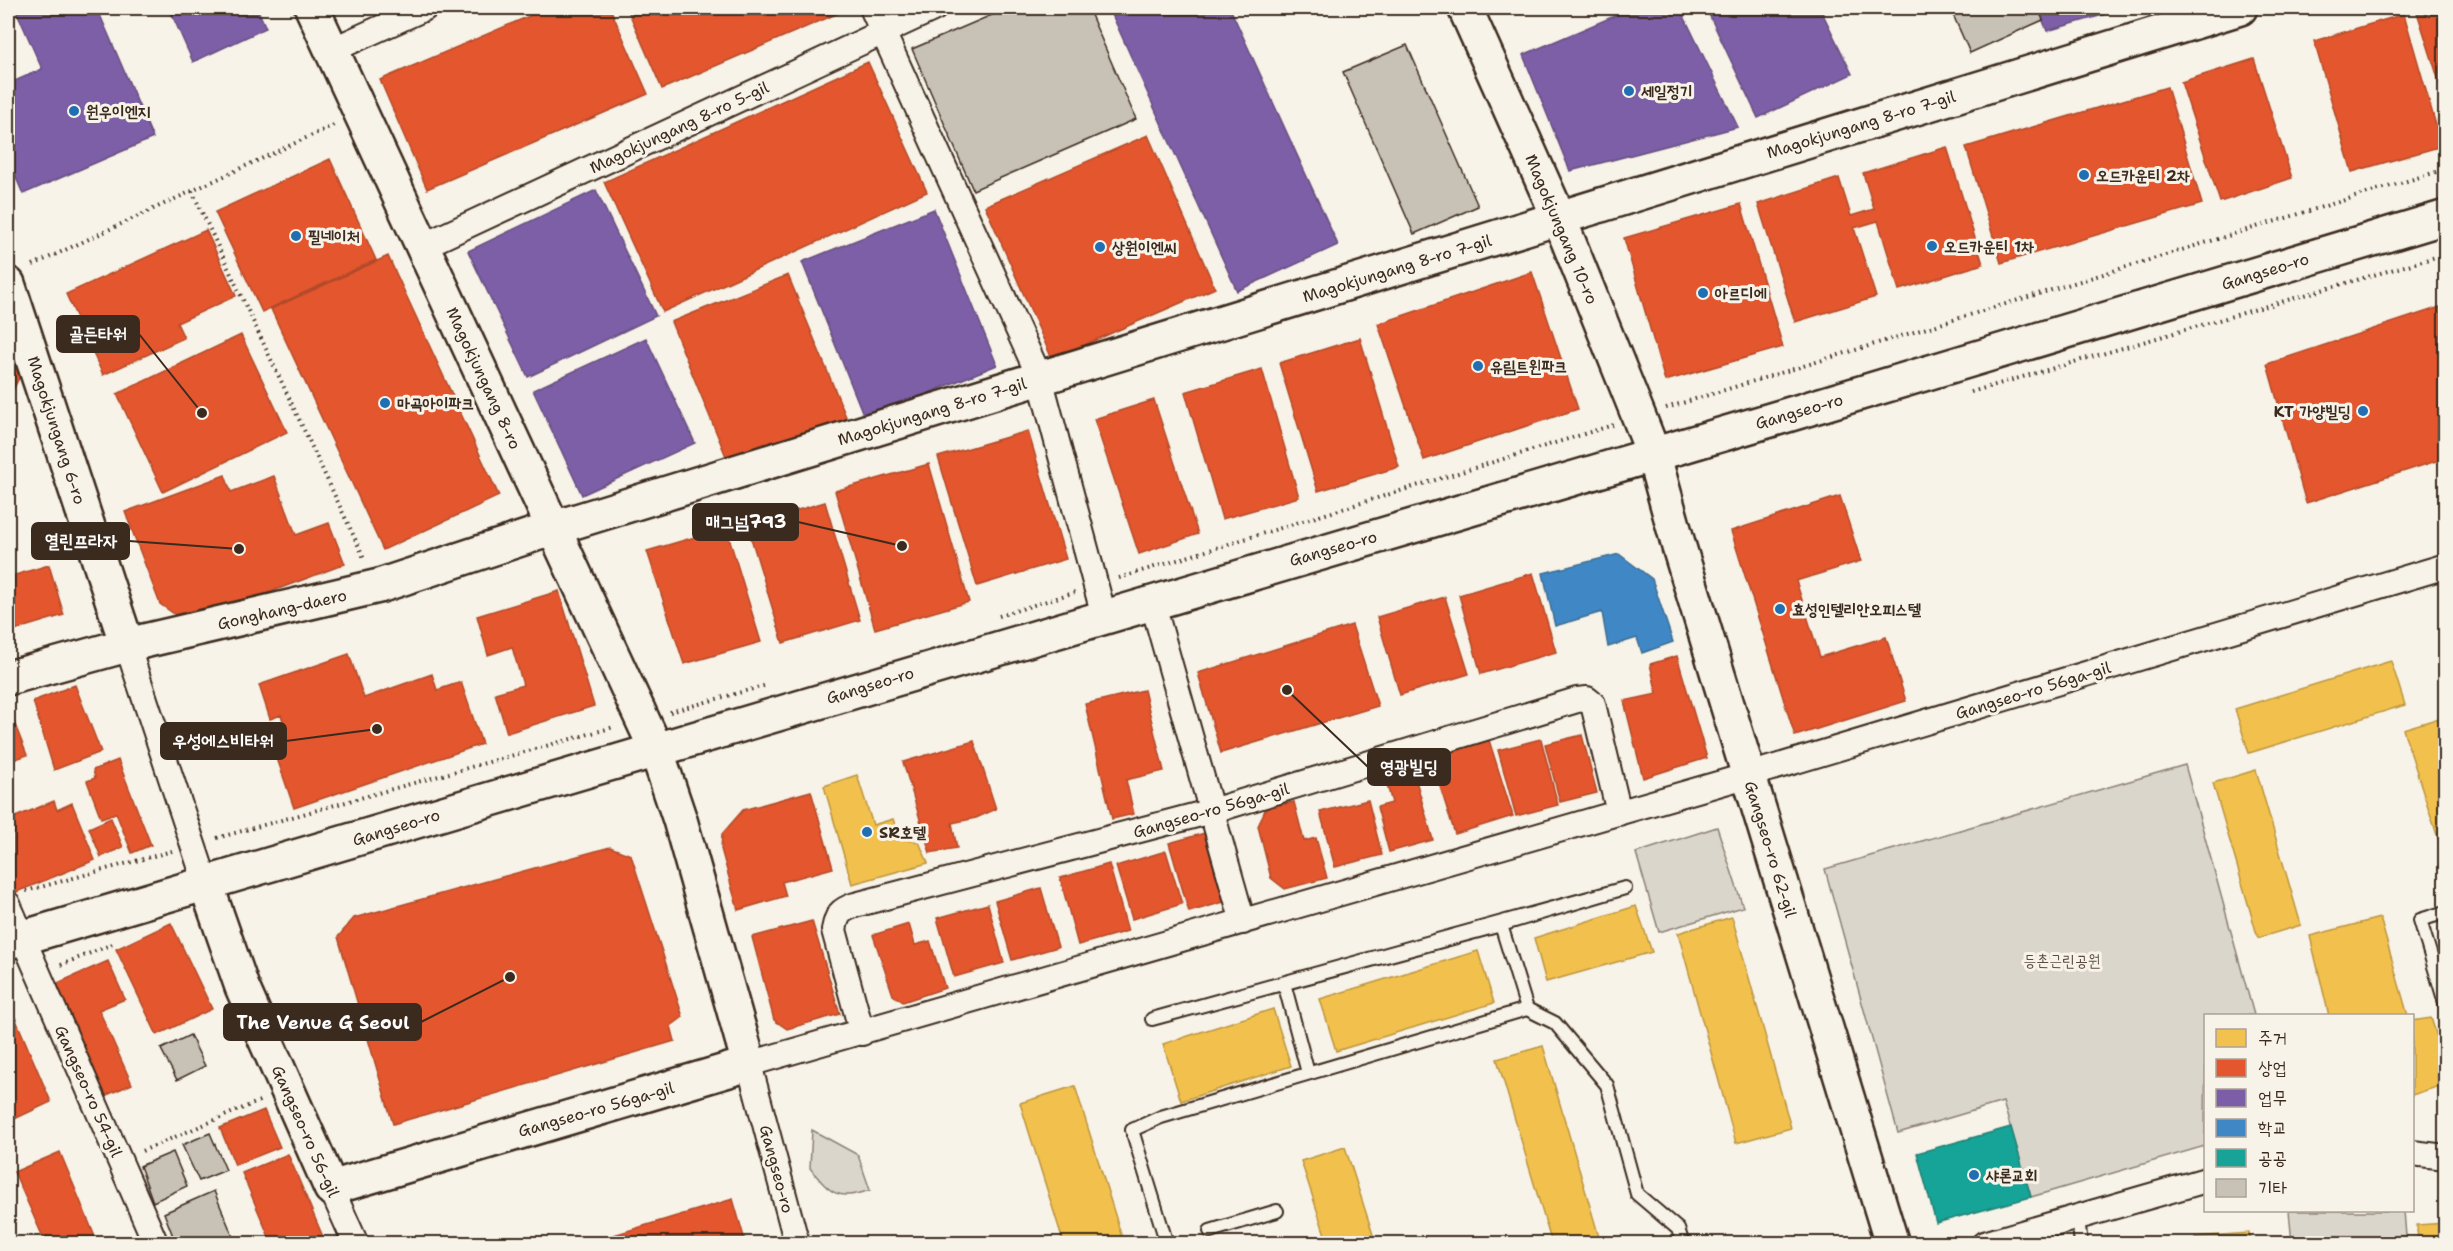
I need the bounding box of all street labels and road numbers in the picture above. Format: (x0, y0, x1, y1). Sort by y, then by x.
street label: Magokjungang 8-ro 5-gil (586, 77, 772, 178)
street label: Magokjungang 8-ro 7-gil (1764, 86, 1958, 163)
street label: Magokjungang 10-ro (1520, 151, 1603, 307)
street label: Magokjungang 8-ro 7-gil (1300, 230, 1494, 307)
street label: Gangseo-ro (2219, 248, 2311, 295)
street label: Magokjungang 8-ro (441, 304, 526, 453)
street label: Magokjungang 6-ro (23, 353, 90, 507)
street label: Magokjungang 8-ro 7-gil (835, 373, 1029, 450)
street label: Gangseo-ro (1753, 389, 1846, 434)
street label: Gangseo-ro (1287, 526, 1380, 571)
street label: Gonghang-daero (215, 584, 349, 635)
street label: Gangseo-ro 56ga-gil (1953, 657, 2114, 724)
street label: Gangseo-ro (824, 662, 916, 709)
street label: Gangseo-ro 56ga-gil (1131, 778, 1292, 843)
street label: Gangseo-ro 62-gil (1740, 778, 1801, 920)
street label: Gangseo-ro (350, 804, 442, 851)
street label: Gangseo-ro 54-gil (50, 1022, 127, 1161)
street label: Gangseo-ro 56-gil (267, 1062, 344, 1201)
street label: Gangseo-ro 56ga-gil (516, 1077, 677, 1142)
street label: Gangseo-ro (755, 1123, 798, 1216)

